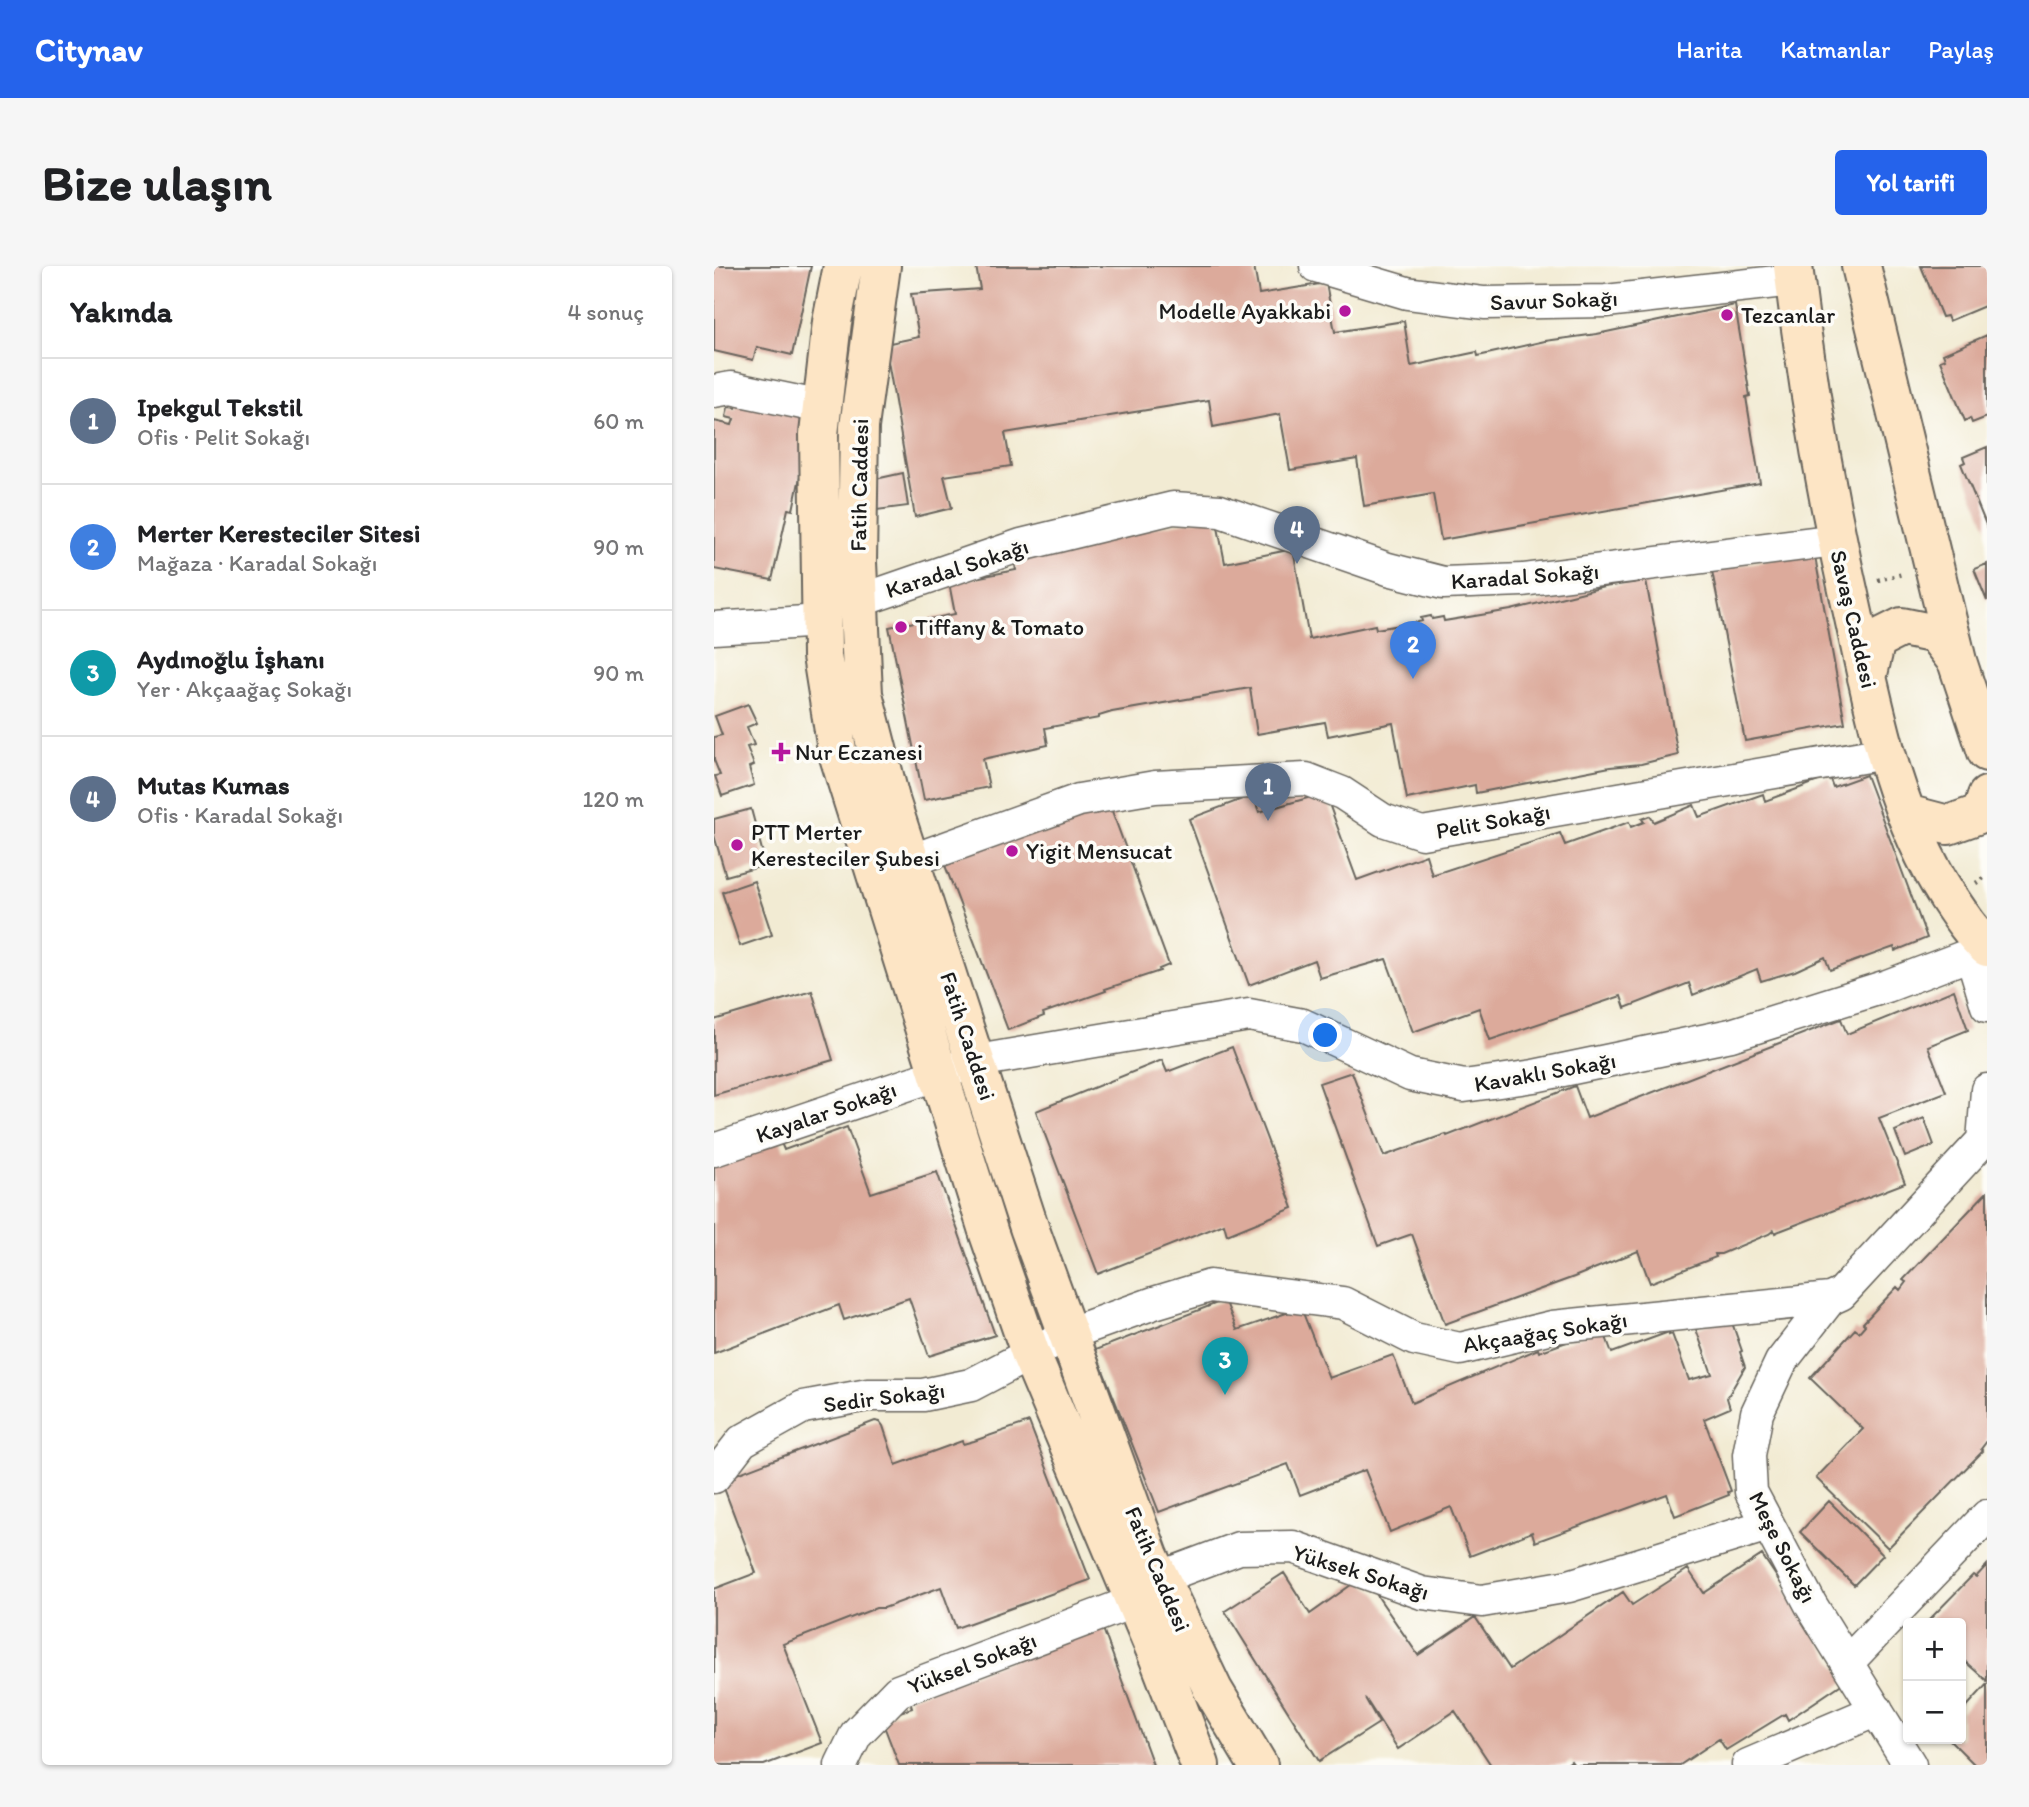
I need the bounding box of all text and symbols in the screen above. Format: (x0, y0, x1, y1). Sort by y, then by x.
text: Citynav (35, 30, 143, 69)
text: Harita (1676, 35, 1742, 64)
text: Katmanlar (1780, 35, 1890, 64)
text: Paylaş (1928, 35, 1994, 64)
button: Yol tarifi (1835, 150, 1987, 215)
text: Bize ulaşın (42, 153, 272, 212)
street label: Savur Sokağı (1490, 284, 1618, 316)
text: Yakında (70, 293, 172, 330)
place label: Modelle Ayakkabi (1158, 297, 1331, 325)
text: 4 sonuç (567, 298, 644, 326)
place label: Tezcanlar (1741, 301, 1835, 329)
marker: Modelle Ayakkabi (1337, 303, 1353, 319)
marker: Tezcanlar (1719, 307, 1735, 323)
text: Ipekgul Tekstil (137, 391, 303, 423)
text: 1 (88, 407, 98, 435)
text: 60 m (593, 407, 644, 435)
street label: Fatih Caddesi (844, 418, 874, 552)
text: Ofis · Pelit Sokağı (137, 423, 310, 451)
pin: 4 (1274, 506, 1320, 564)
text: Merter Keresteciler Sitesi (137, 517, 421, 549)
street label: Karadal Sokağı (882, 532, 1032, 604)
text: 2 (87, 533, 99, 561)
text: 90 m (593, 533, 644, 561)
street label: Savaş Caddesi (1825, 547, 1883, 691)
text: Mağaza · Karadal Sokağı (137, 549, 377, 577)
street label: Karadal Sokağı (1450, 557, 1600, 595)
place label: Tiffany & Tomato (915, 613, 1084, 641)
marker: Tiffany & Tomato (893, 619, 909, 635)
pin: 2 (1390, 621, 1436, 679)
text: Aydınoğlu İşhanı (137, 643, 325, 675)
text: 3 (87, 659, 99, 687)
text: 90 m (593, 659, 644, 687)
text: Yer · Akçaağaç Sokağı (137, 675, 352, 703)
place label: Nur Eczanesi (795, 738, 923, 766)
marker: Nur Eczanesi (773, 744, 789, 760)
pin: 1 (1245, 763, 1291, 821)
text: Mutas Kumas (137, 769, 290, 801)
text: 4 (86, 785, 100, 813)
text: 120 m (583, 785, 644, 813)
street label: Pelit Sokağı (1434, 797, 1552, 845)
text: Ofis · Karadal Sokağı (137, 801, 343, 829)
place label: PTT Merter Keresteciler Şubesi (751, 818, 940, 872)
marker: PTT Merter Keresteciler Şubesi (729, 837, 745, 853)
place label: Yigit Mensucat (1026, 837, 1173, 865)
marker: Yigit Mensucat (1004, 843, 1020, 859)
street label: Fatih Caddesi (934, 968, 1002, 1104)
your location (1308, 1018, 1342, 1052)
street label: Kavaklı Sokağı (1472, 1046, 1618, 1098)
street label: Kayalar Sokağı (752, 1075, 900, 1149)
street label: Akçaağaç Sokağı (1461, 1305, 1629, 1359)
pin: 3 (1202, 1337, 1248, 1395)
street label: Sedir Sokağı (822, 1376, 946, 1418)
street label: Meşe Sokağı (1743, 1486, 1823, 1608)
street label: Fatih Caddesi (1119, 1502, 1197, 1636)
street label: Yüksek Sokağı (1289, 1538, 1433, 1606)
map controls (1903, 1618, 1966, 1744)
button: + (1903, 1618, 1966, 1681)
street label: Yüksel Sokağı (904, 1626, 1040, 1700)
button: − (1903, 1681, 1966, 1744)

